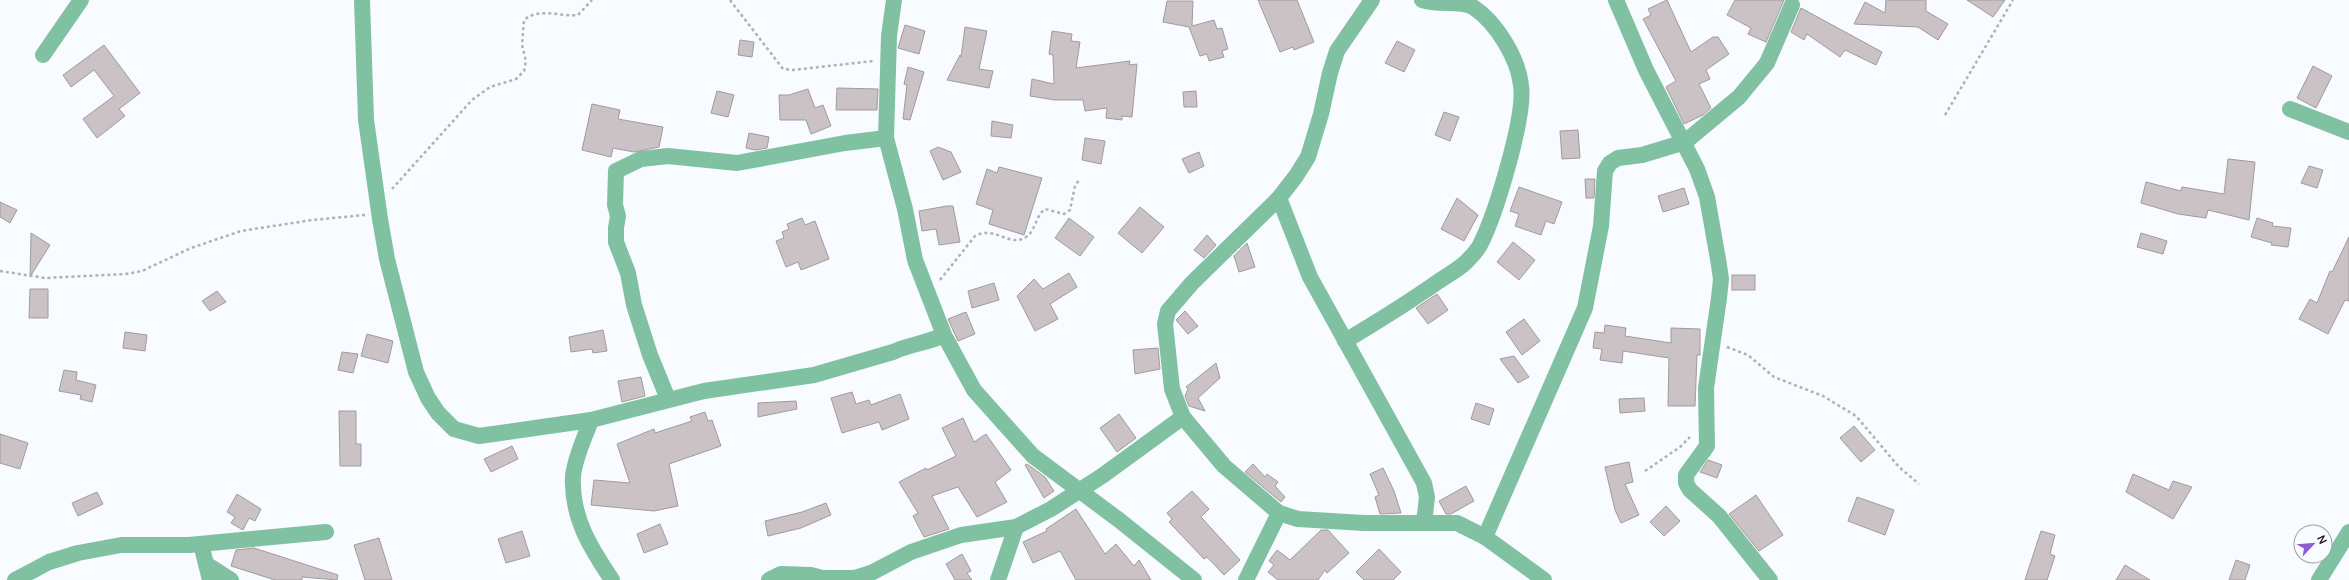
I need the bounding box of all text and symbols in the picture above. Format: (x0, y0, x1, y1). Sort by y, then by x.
north arrow (2293, 524, 2333, 564)
text: N (2314, 533, 2331, 546)

